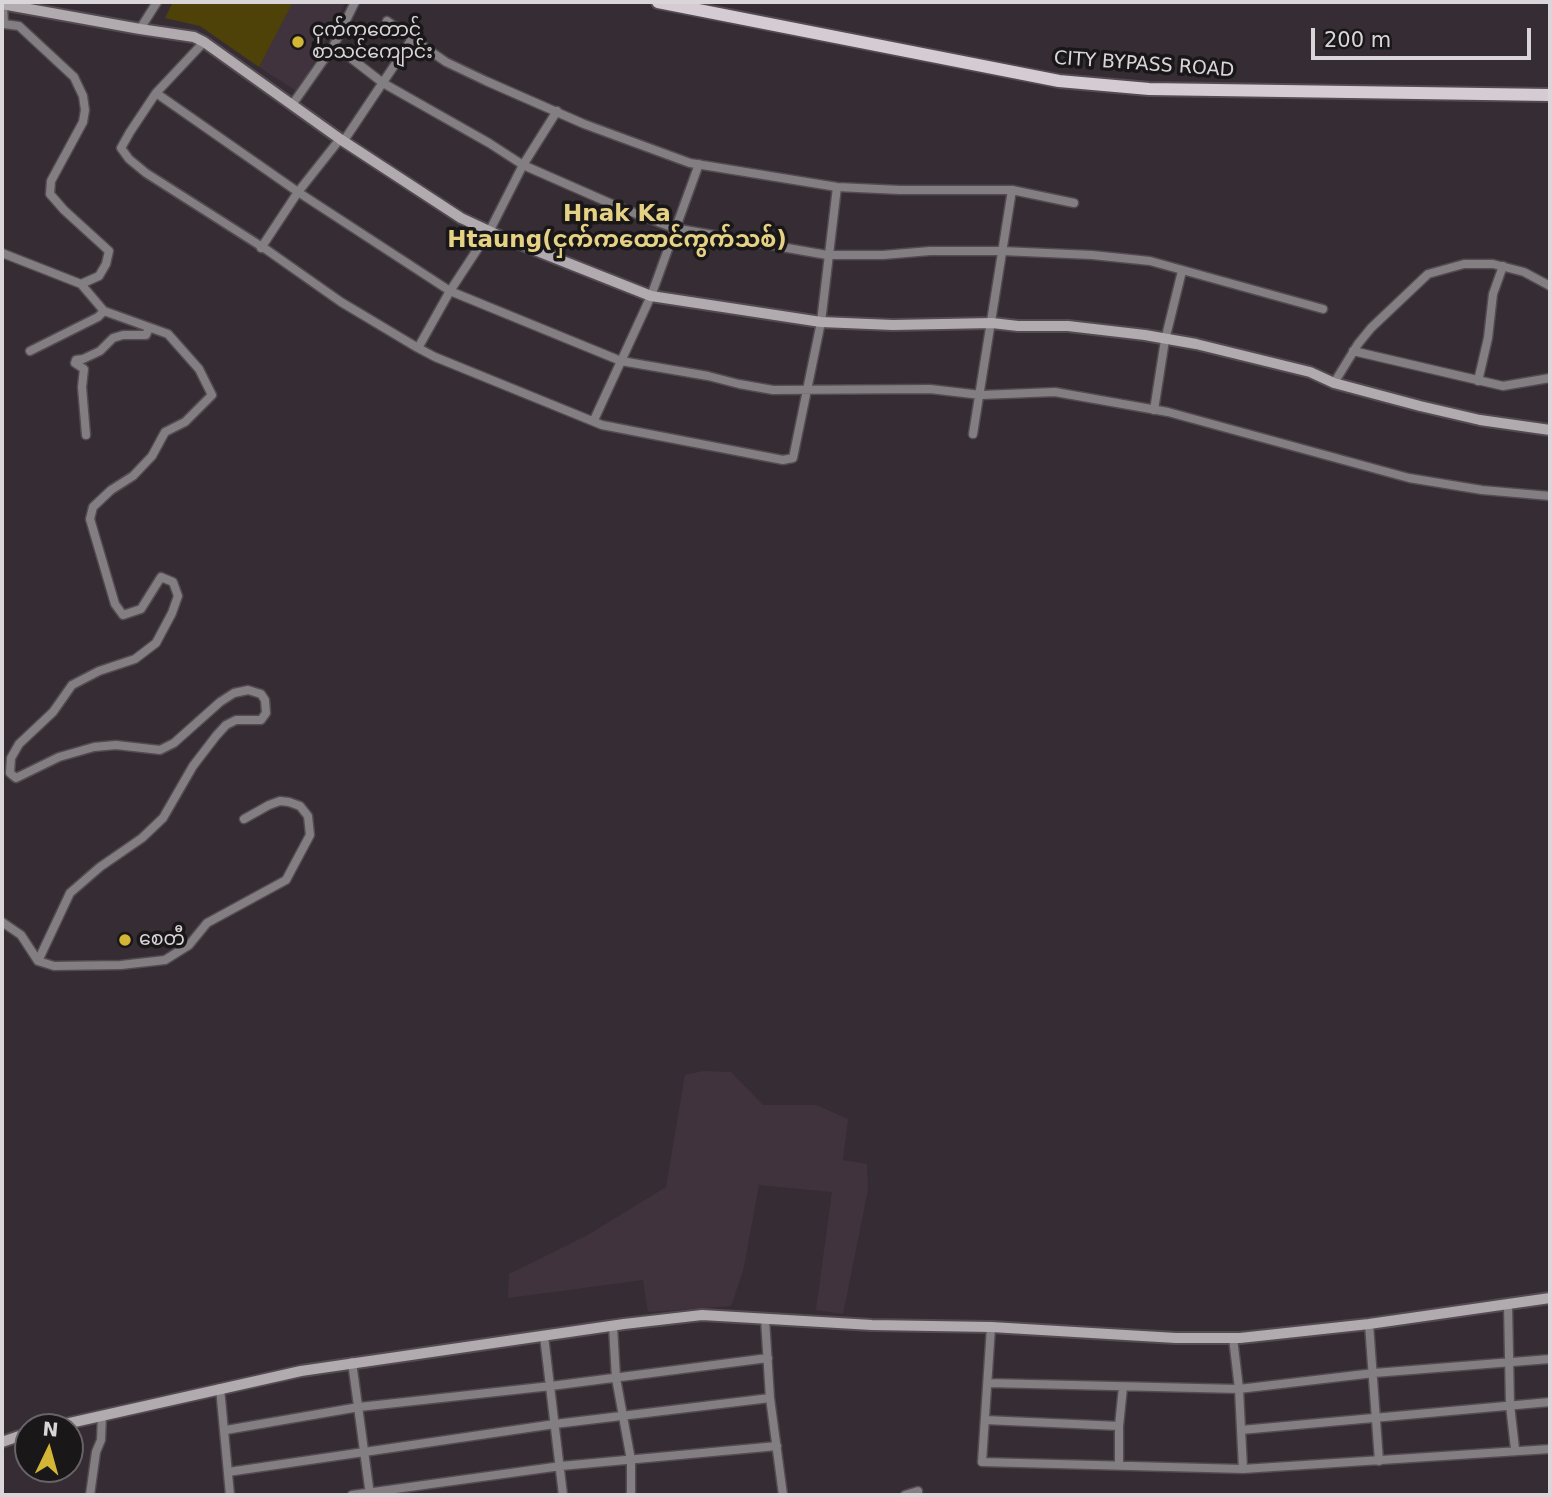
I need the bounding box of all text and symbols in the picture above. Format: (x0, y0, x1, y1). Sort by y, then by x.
scale bar (1314, 14, 1534, 58)
place label: ငှက်ကတောင် စာသင်ကျောင်း (312, 20, 433, 64)
text: 200 m (1324, 28, 1391, 52)
marker: ငှက်ကတောင် စာသင်ကျောင်း (290, 34, 306, 50)
street label: CITY BYPASS ROAD (1053, 47, 1235, 83)
district label: Hnak Ka Htaung(ငှက်ကထောင်ကွက်သစ်) (447, 201, 787, 255)
place label: စေတီ (139, 929, 185, 951)
marker: စေတီ (117, 932, 133, 948)
north arrow (14, 1413, 84, 1483)
text: N (42, 1417, 60, 1441)

